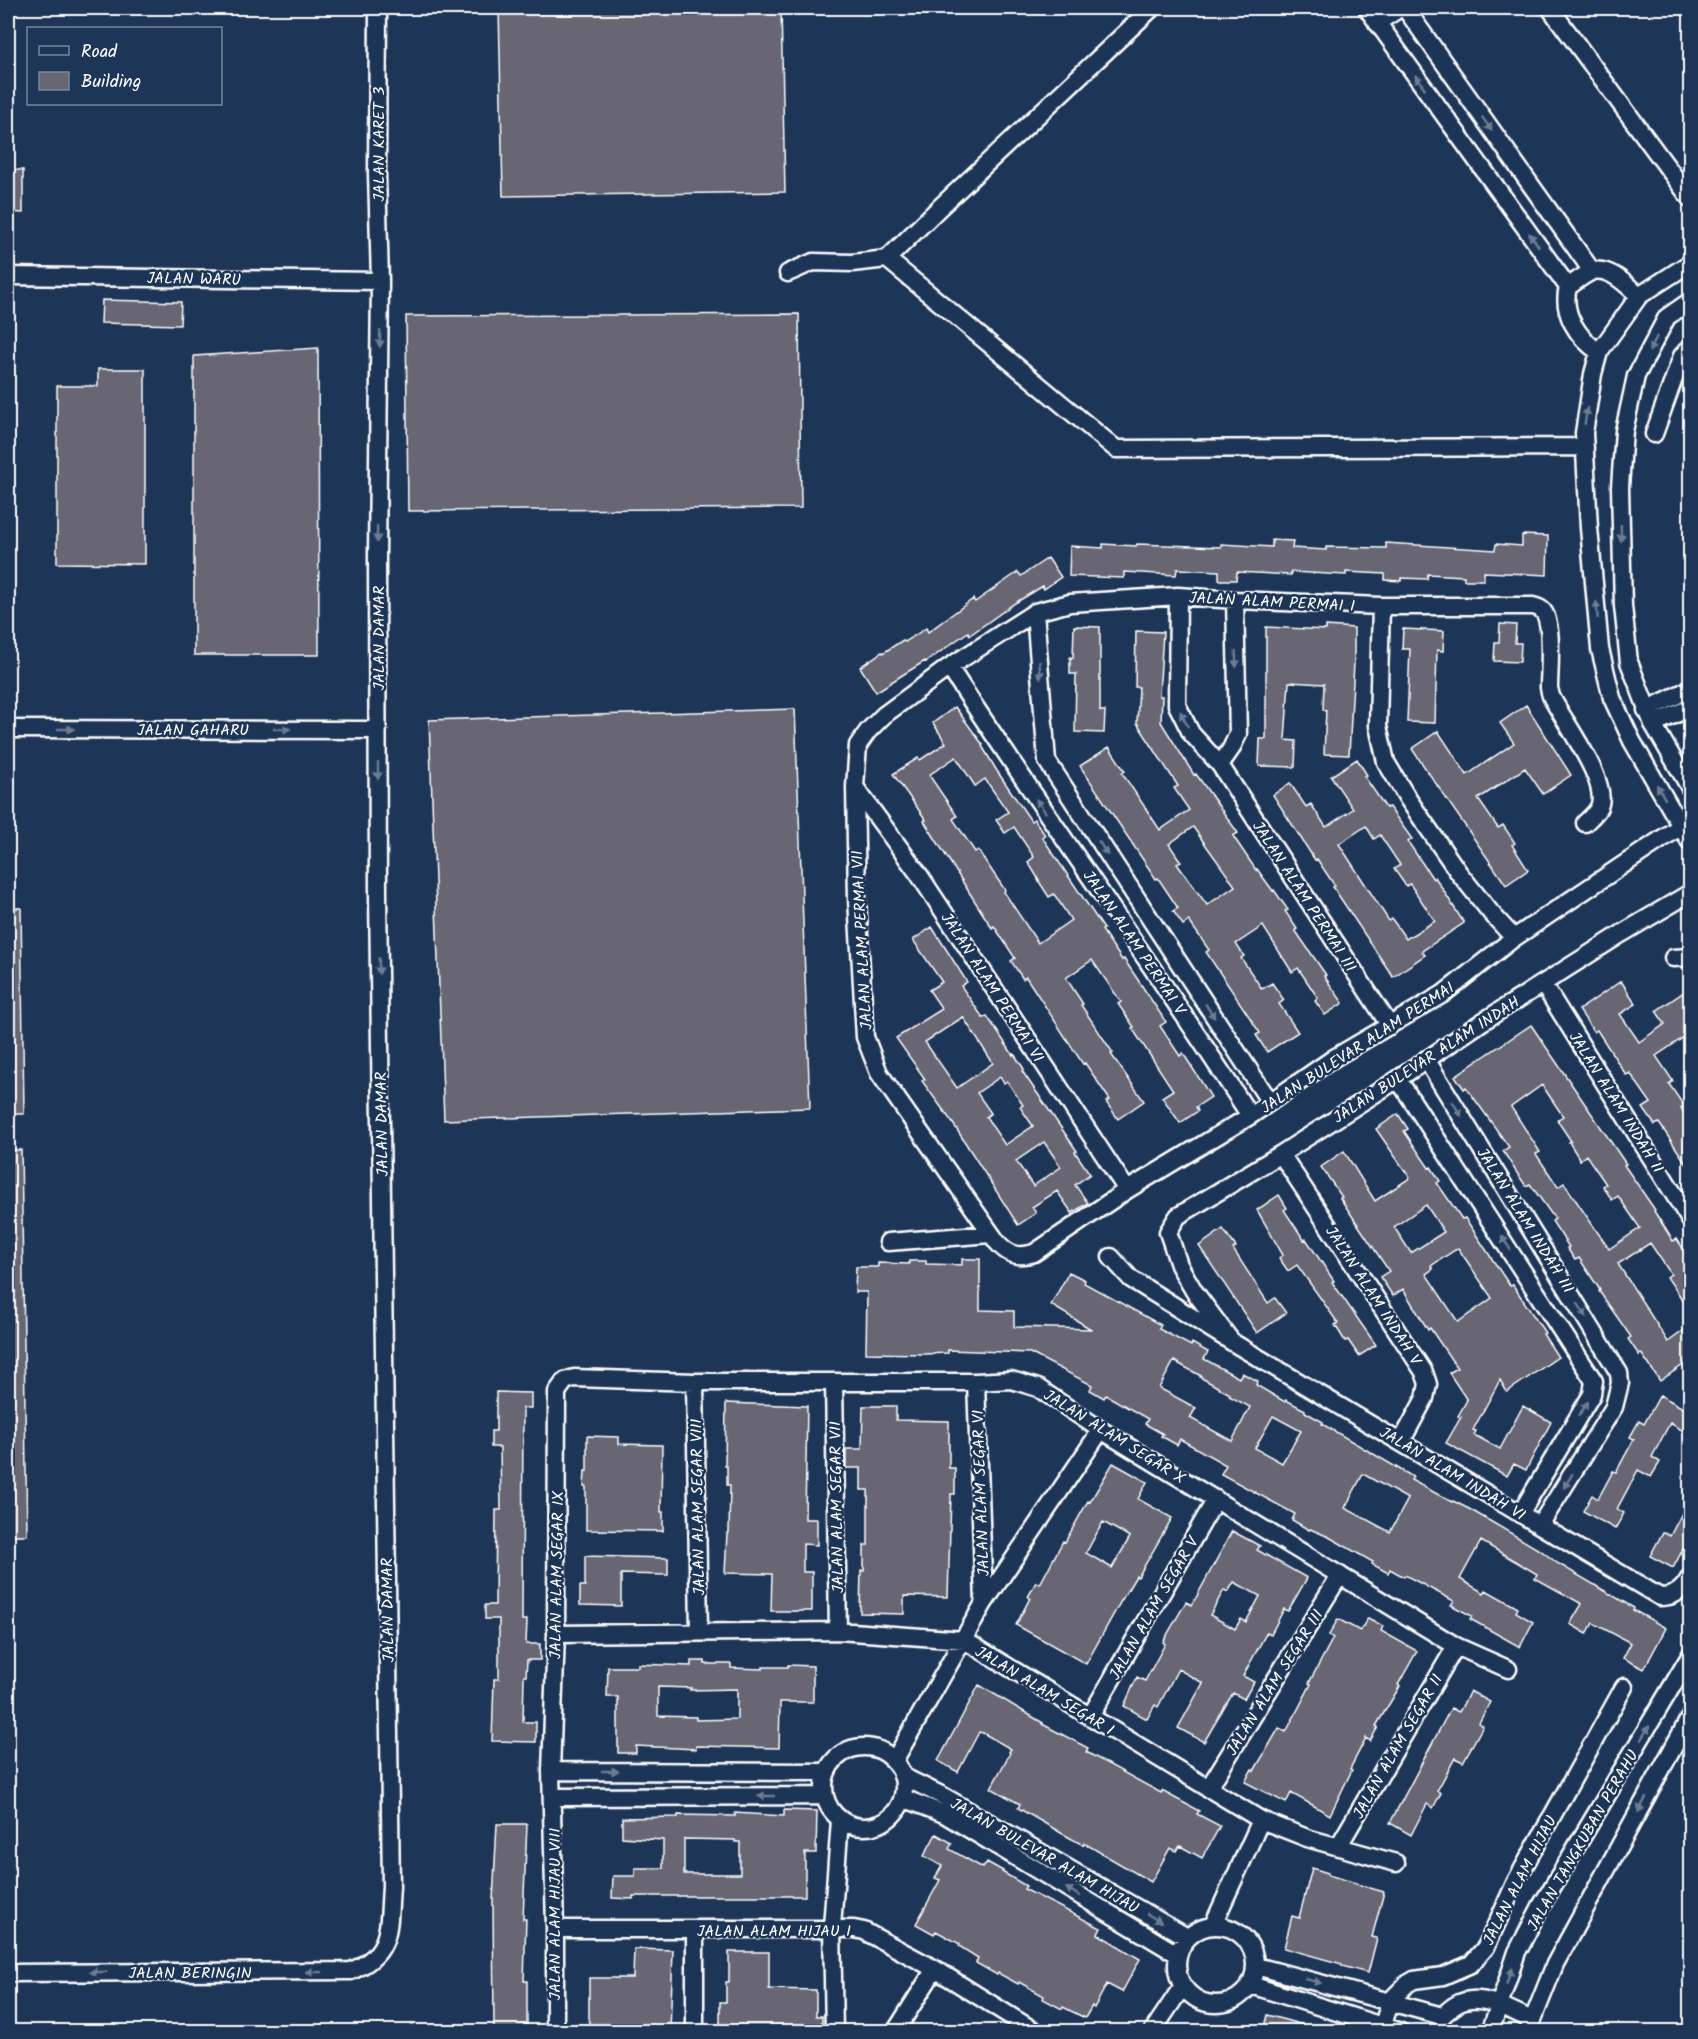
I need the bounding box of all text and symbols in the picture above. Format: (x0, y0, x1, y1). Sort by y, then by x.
legend (27, 27, 222, 105)
text: Road (81, 38, 118, 67)
text: Building (81, 68, 141, 97)
one-way arrow (1414, 74, 1426, 90)
street label: JALAN KARET 3 (367, 87, 392, 201)
one-way arrow (1481, 115, 1493, 131)
one-way arrow (1528, 232, 1540, 248)
street label: JALAN WARU (147, 266, 242, 293)
one-way arrow (375, 330, 385, 349)
one-way arrow (1648, 335, 1658, 352)
one-way arrow (1582, 406, 1591, 425)
one-way arrow (1616, 523, 1626, 542)
one-way arrow (373, 525, 382, 544)
street label: JALAN DAMAR (367, 586, 392, 690)
street label: JALAN ALAM PERMAI I (1188, 586, 1356, 619)
one-way arrow (1592, 600, 1602, 619)
one-way arrow (1231, 649, 1241, 668)
one-way arrow (1035, 661, 1044, 680)
one-way arrow (1180, 710, 1190, 728)
street label: JALAN GAHARU (137, 718, 249, 743)
one-way arrow (56, 724, 75, 734)
one-way arrow (272, 724, 291, 734)
one-way arrow (373, 762, 383, 781)
one-way arrow (1656, 783, 1666, 800)
one-way arrow (1035, 799, 1047, 815)
street label: JALAN ALAM PERMAI III (1245, 816, 1362, 978)
one-way arrow (1098, 840, 1109, 856)
street label: JALAN ALAM PERMAI VII (845, 849, 880, 1030)
street label: JALAN ALAM PERMAI V (1076, 865, 1192, 1021)
street label: JALAN ALAM PERMAI VI (934, 908, 1050, 1068)
one-way arrow (374, 957, 384, 976)
street label: JALAN BULEVAR ALAM PERMAI (1256, 976, 1460, 1120)
street label: JALAN BULEVAR ALAM INDAH (1328, 990, 1525, 1130)
one-way arrow (1205, 1003, 1216, 1019)
street label: JALAN ALAM INDAH II (1562, 1027, 1670, 1179)
street label: JALAN DAMAR (369, 1071, 396, 1177)
one-way arrow (1451, 1101, 1462, 1117)
street label: JALAN ALAM INDAH III (1470, 1143, 1580, 1299)
street label: JALAN ALAM INDAH V (1318, 1221, 1428, 1372)
one-way arrow (1500, 1236, 1512, 1252)
one-way arrow (1576, 1302, 1587, 1318)
street label: JALAN ALAM SEGAR X (1038, 1383, 1191, 1492)
one-way arrow (1577, 1401, 1588, 1417)
street label: JALAN ALAM SEGAR VI (966, 1409, 997, 1577)
street label: JALAN ALAM SEGAR VIII (684, 1418, 713, 1596)
street label: JALAN ALAM SEGAR VII (824, 1421, 851, 1593)
street label: JALAN ALAM INDAH VI (1374, 1421, 1530, 1528)
one-way arrow (1562, 1473, 1573, 1489)
street label: JALAN ALAM SEGAR IX (544, 1490, 571, 1659)
street label: JALAN ALAM SEGAR V (1103, 1531, 1206, 1685)
street label: JALAN DAMAR (375, 1557, 402, 1663)
street label: JALAN ALAM SEGAR III (1220, 1605, 1330, 1761)
street label: JALAN ALAM SEGAR I (970, 1640, 1119, 1743)
street label: JALAN ALAM SEGAR II (1347, 1670, 1450, 1824)
one-way arrow (1639, 1725, 1650, 1741)
street label: JALAN TANGKUBAN PERAHU (1521, 1745, 1646, 1936)
one-way arrow (600, 1766, 619, 1776)
one-way arrow (756, 1791, 775, 1801)
street label: JALAN BULEVAR ALAM HIJAU (945, 1792, 1144, 1921)
one-way arrow (1637, 1797, 1647, 1814)
street label: JALAN ALAM HIJAU (1477, 1811, 1564, 1950)
street label: JALAN ALAM HIJAU VIII (543, 1828, 568, 2000)
one-way arrow (1065, 1886, 1081, 1897)
one-way arrow (1146, 1913, 1162, 1924)
street label: JALAN ALAM HIJAU I (697, 1919, 851, 1944)
street label: JALAN BERINGIN (128, 1961, 252, 1986)
one-way arrow (88, 1967, 107, 1977)
one-way arrow (304, 1967, 323, 1977)
one-way arrow (1505, 1967, 1514, 1985)
one-way arrow (1304, 1977, 1322, 1986)

